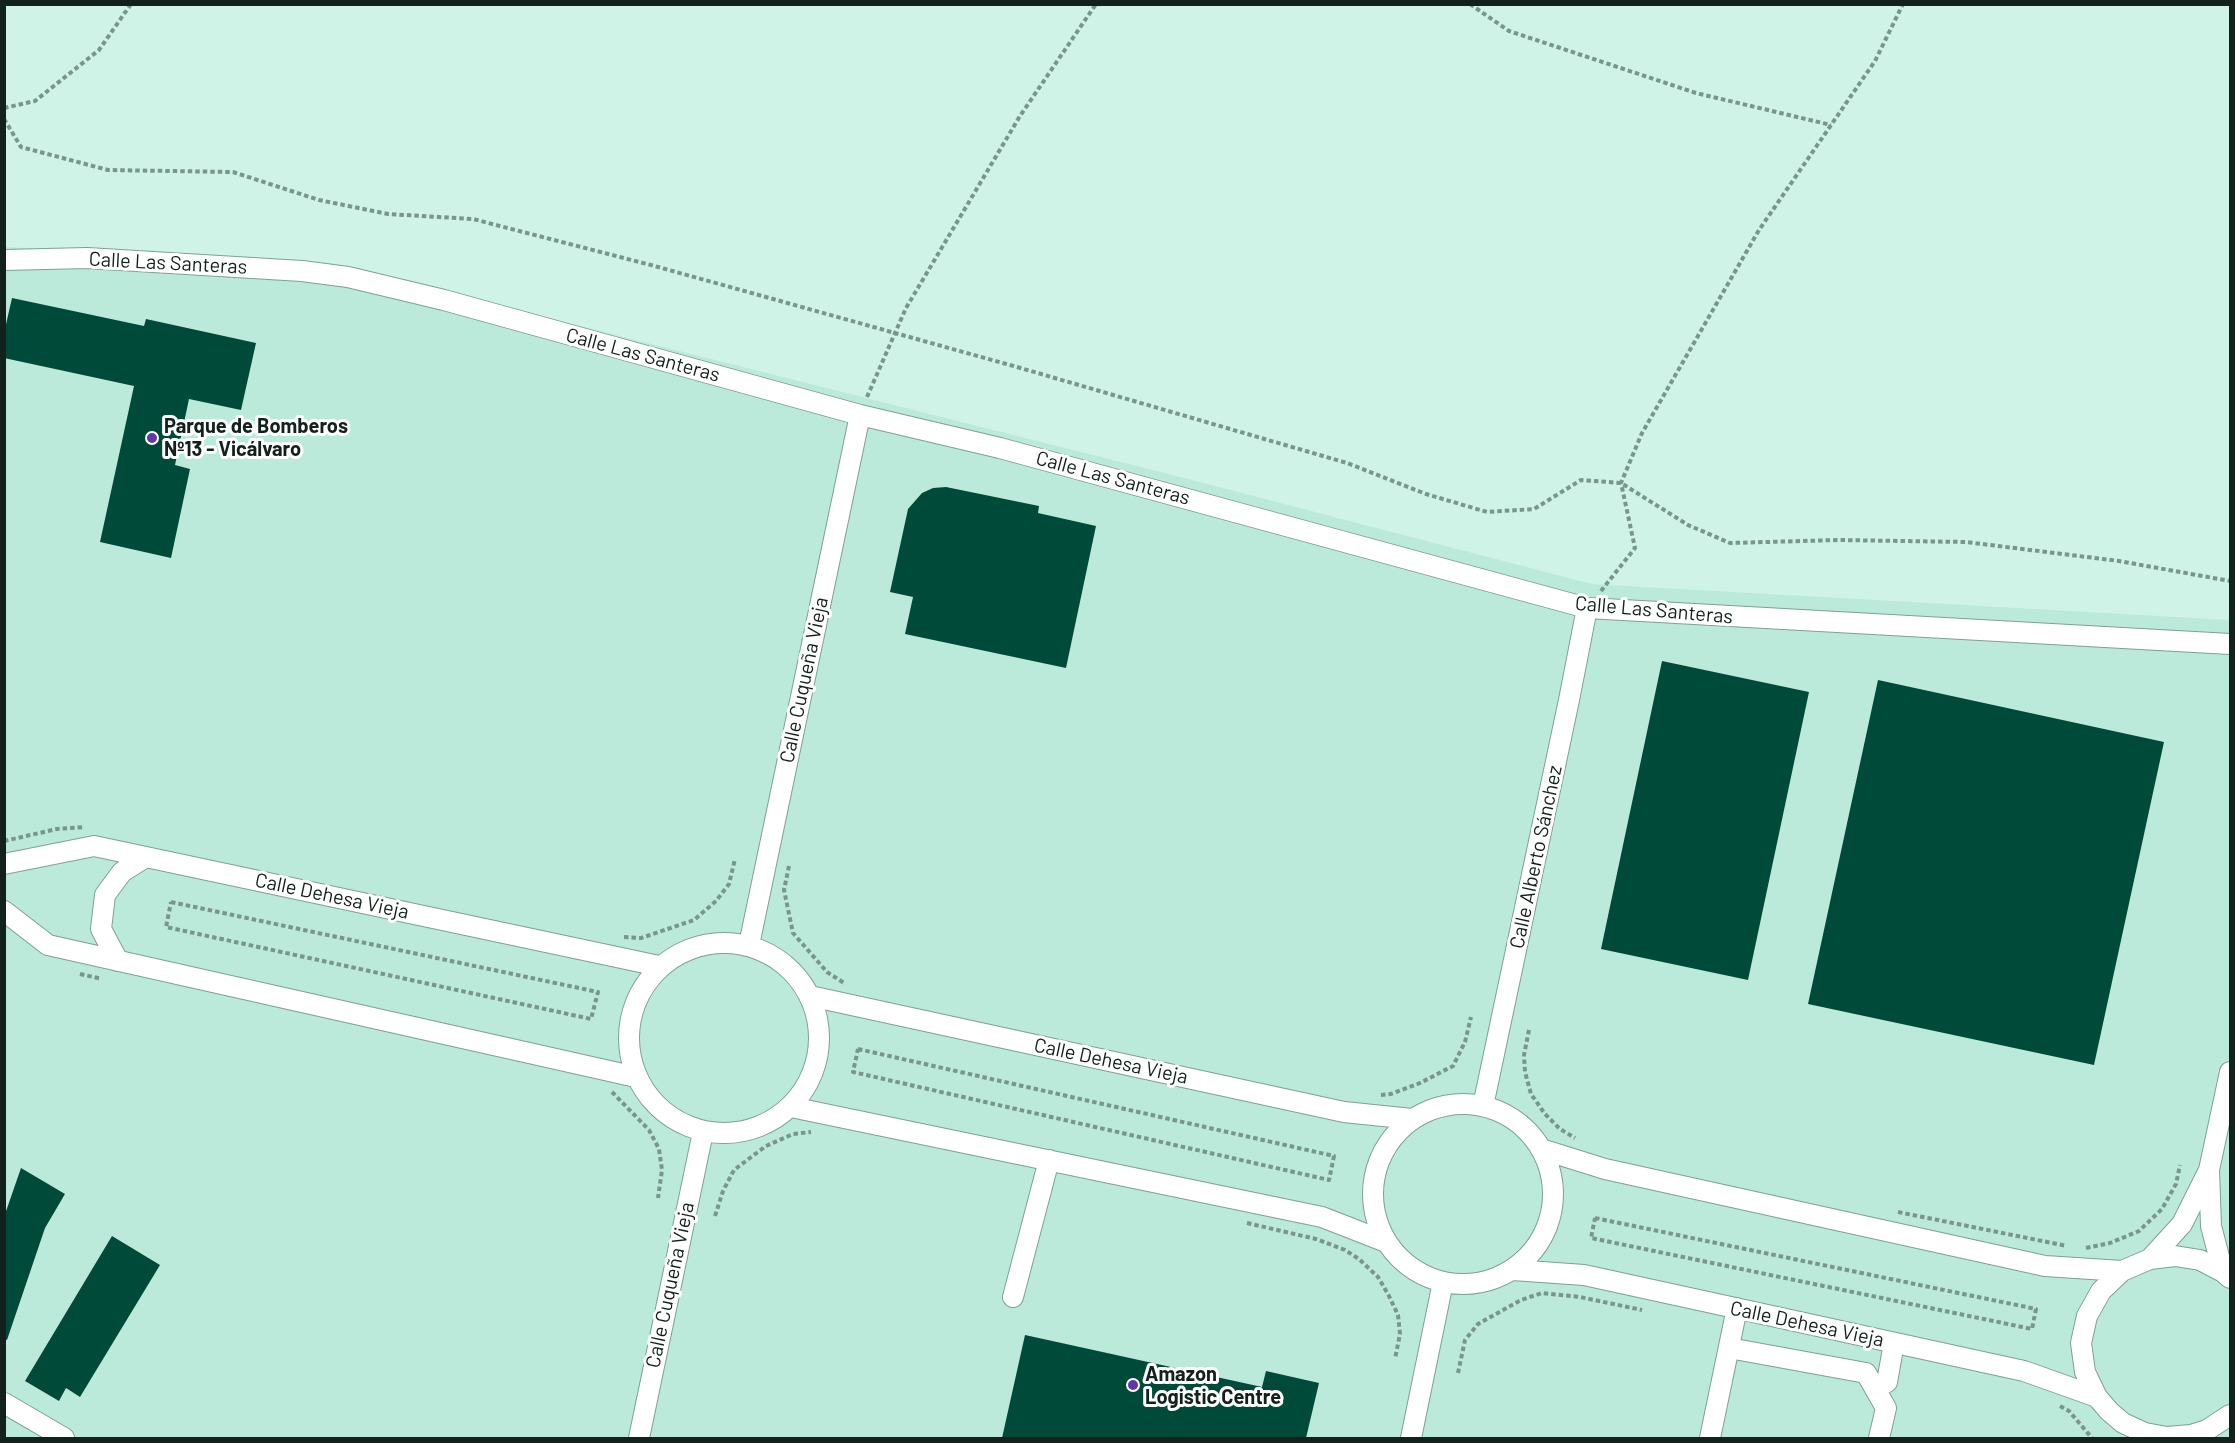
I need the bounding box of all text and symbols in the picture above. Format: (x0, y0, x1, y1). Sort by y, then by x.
street label: Calle Las Santeras (88, 247, 248, 279)
street label: Calle Las Santeras (563, 323, 723, 387)
place label: Parque de Bomberos Nº13 - Vicálvaro (164, 414, 348, 461)
marker: Parque de Bomberos Nº13 - Vicálvaro (145, 431, 159, 445)
street label: Calle Las Santeras (1033, 446, 1193, 510)
street label: Calle Las Santeras (1574, 591, 1734, 629)
street label: Calle Cuqueña Vieja (775, 595, 833, 765)
street label: Calle Alberto Sánchez (1505, 763, 1567, 951)
street label: Calle Dehesa Vieja (253, 868, 411, 924)
street label: Calle Dehesa Vieja (1032, 1033, 1190, 1089)
street label: Calle Cuqueña Vieja (641, 1200, 699, 1370)
street label: Calle Dehesa Vieja (1728, 1296, 1886, 1352)
place label: Amazon Logistic Centre (1145, 1362, 1281, 1409)
marker: Amazon Logistic Centre (1126, 1378, 1140, 1392)

